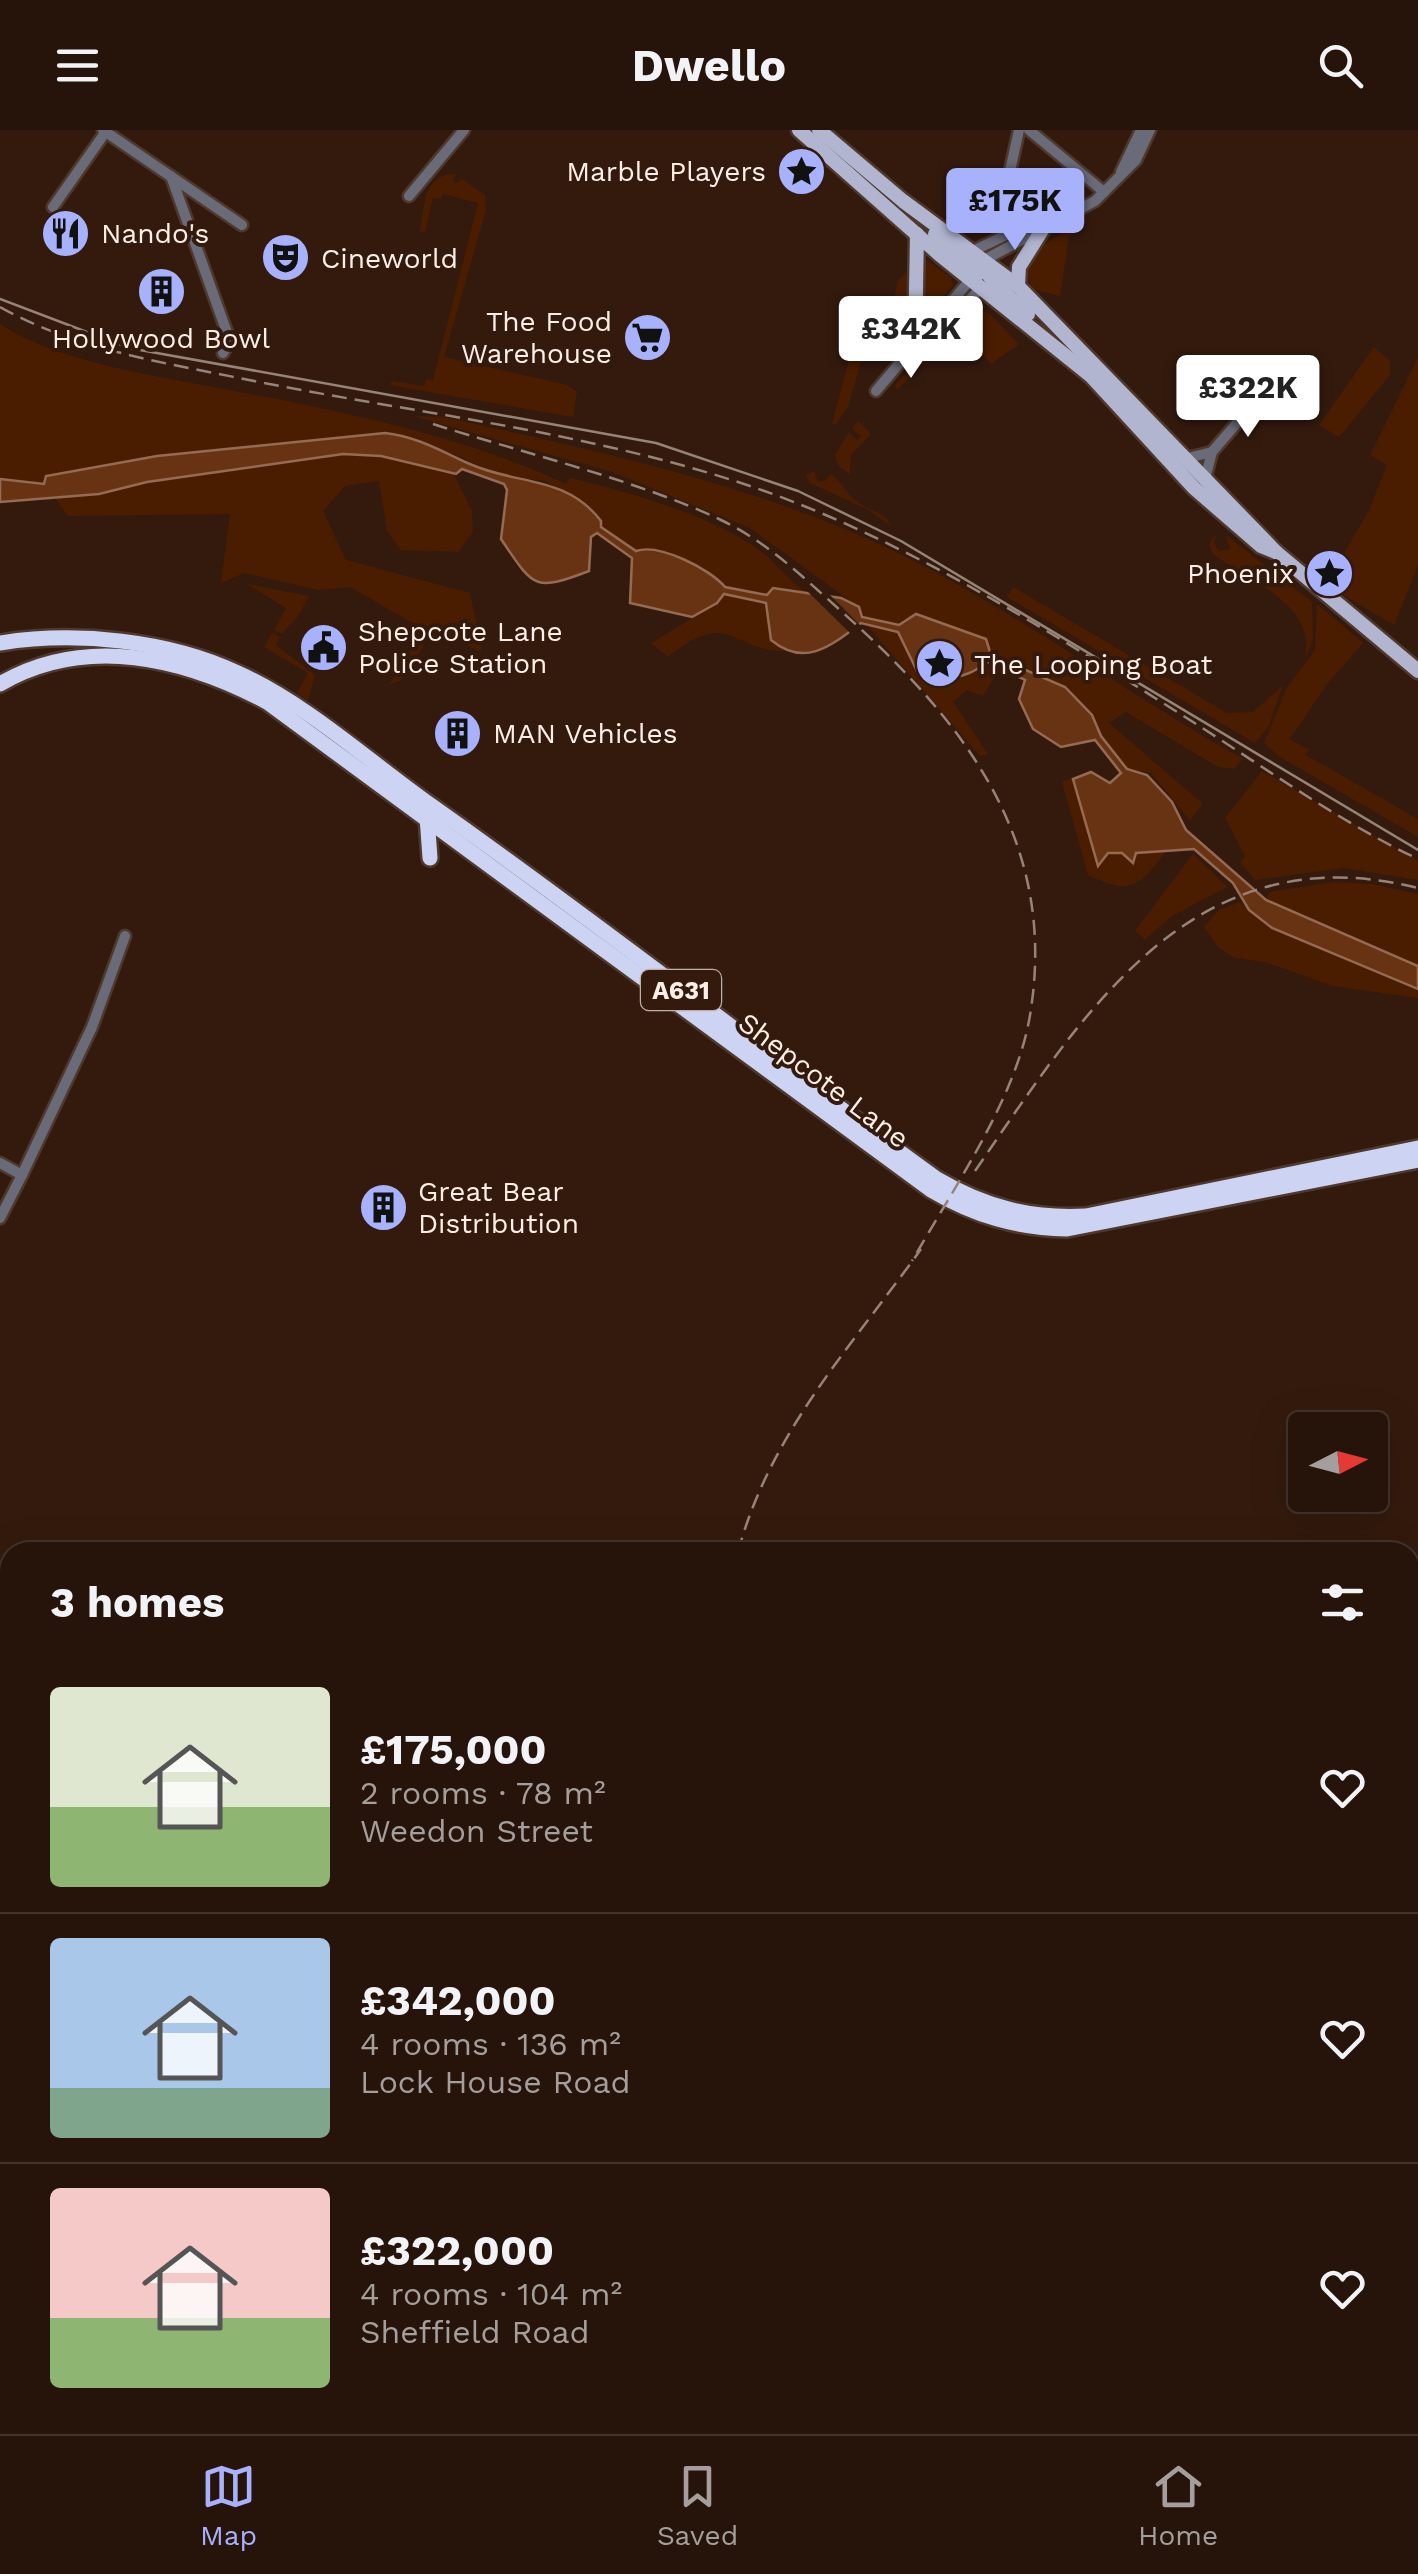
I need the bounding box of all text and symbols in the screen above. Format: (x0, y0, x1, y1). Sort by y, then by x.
icon: menu (50, 38, 105, 93)
icon: search (1313, 38, 1368, 93)
text: Dwello (632, 39, 786, 92)
place icon: Marble Players (775, 145, 827, 197)
place label: Marble Players (566, 155, 766, 188)
pin: £175K (945, 168, 1085, 253)
text: £175K (968, 181, 1062, 219)
restaurant icon: Nando's (40, 207, 92, 259)
place label: Nando's (101, 217, 209, 250)
theatre icon: Cineworld (260, 232, 312, 284)
place label: Cineworld (321, 242, 458, 275)
building icon: Hollywood Bowl (135, 265, 187, 317)
pin: £342K (841, 296, 981, 381)
place label: The Food Warehouse (461, 305, 612, 370)
text: £342K (861, 309, 961, 347)
supermarket icon: The Food Warehouse (621, 311, 673, 363)
place label: Hollywood Bowl (52, 322, 271, 355)
pin: £322K (1178, 355, 1318, 440)
text: £322K (1198, 368, 1298, 406)
place icon: Phoenix (1303, 547, 1355, 599)
place label: Phoenix (1187, 557, 1294, 590)
place label: Shepcote Lane Police Station (358, 615, 563, 680)
public building icon: Shepcote Lane Police Station (297, 621, 349, 673)
place icon: The Looping Boat (913, 638, 965, 690)
place label: The Looping Boat (974, 648, 1212, 681)
building icon: MAN Vehicles (432, 707, 484, 759)
place label: MAN Vehicles (493, 717, 678, 750)
road number: A631 (641, 970, 721, 1010)
street label: Shepcote Lane (732, 1006, 915, 1155)
place label: Great Bear Distribution (418, 1175, 579, 1240)
building icon: Great Bear Distribution (357, 1181, 409, 1233)
north arrow (1288, 1412, 1388, 1512)
map controls (1288, 1412, 1388, 1512)
icon: filters (1315, 1575, 1370, 1630)
text: 3 homes (50, 1578, 224, 1627)
text: £175,000 (360, 1725, 547, 1774)
icon: home (130, 1727, 250, 1847)
icon: heart (1315, 1760, 1370, 1815)
text: 2 rooms · 78 m² (360, 1774, 606, 1812)
text: Weedon Street (360, 1812, 593, 1850)
text: £342,000 (360, 1976, 556, 2025)
icon: home (130, 1978, 250, 2098)
icon: heart (1315, 2011, 1370, 2066)
text: 4 rooms · 136 m² (360, 2025, 621, 2063)
text: Lock House Road (360, 2063, 631, 2101)
text: £322,000 (360, 2226, 554, 2275)
icon: home (130, 2228, 250, 2348)
icon: heart (1315, 2261, 1370, 2316)
text: 4 rooms · 104 m² (360, 2275, 622, 2313)
text: Sheffield Road (360, 2313, 590, 2351)
tab: Map (200, 2459, 257, 2552)
tab: Saved (657, 2459, 738, 2552)
tab: Home (1138, 2459, 1218, 2552)

